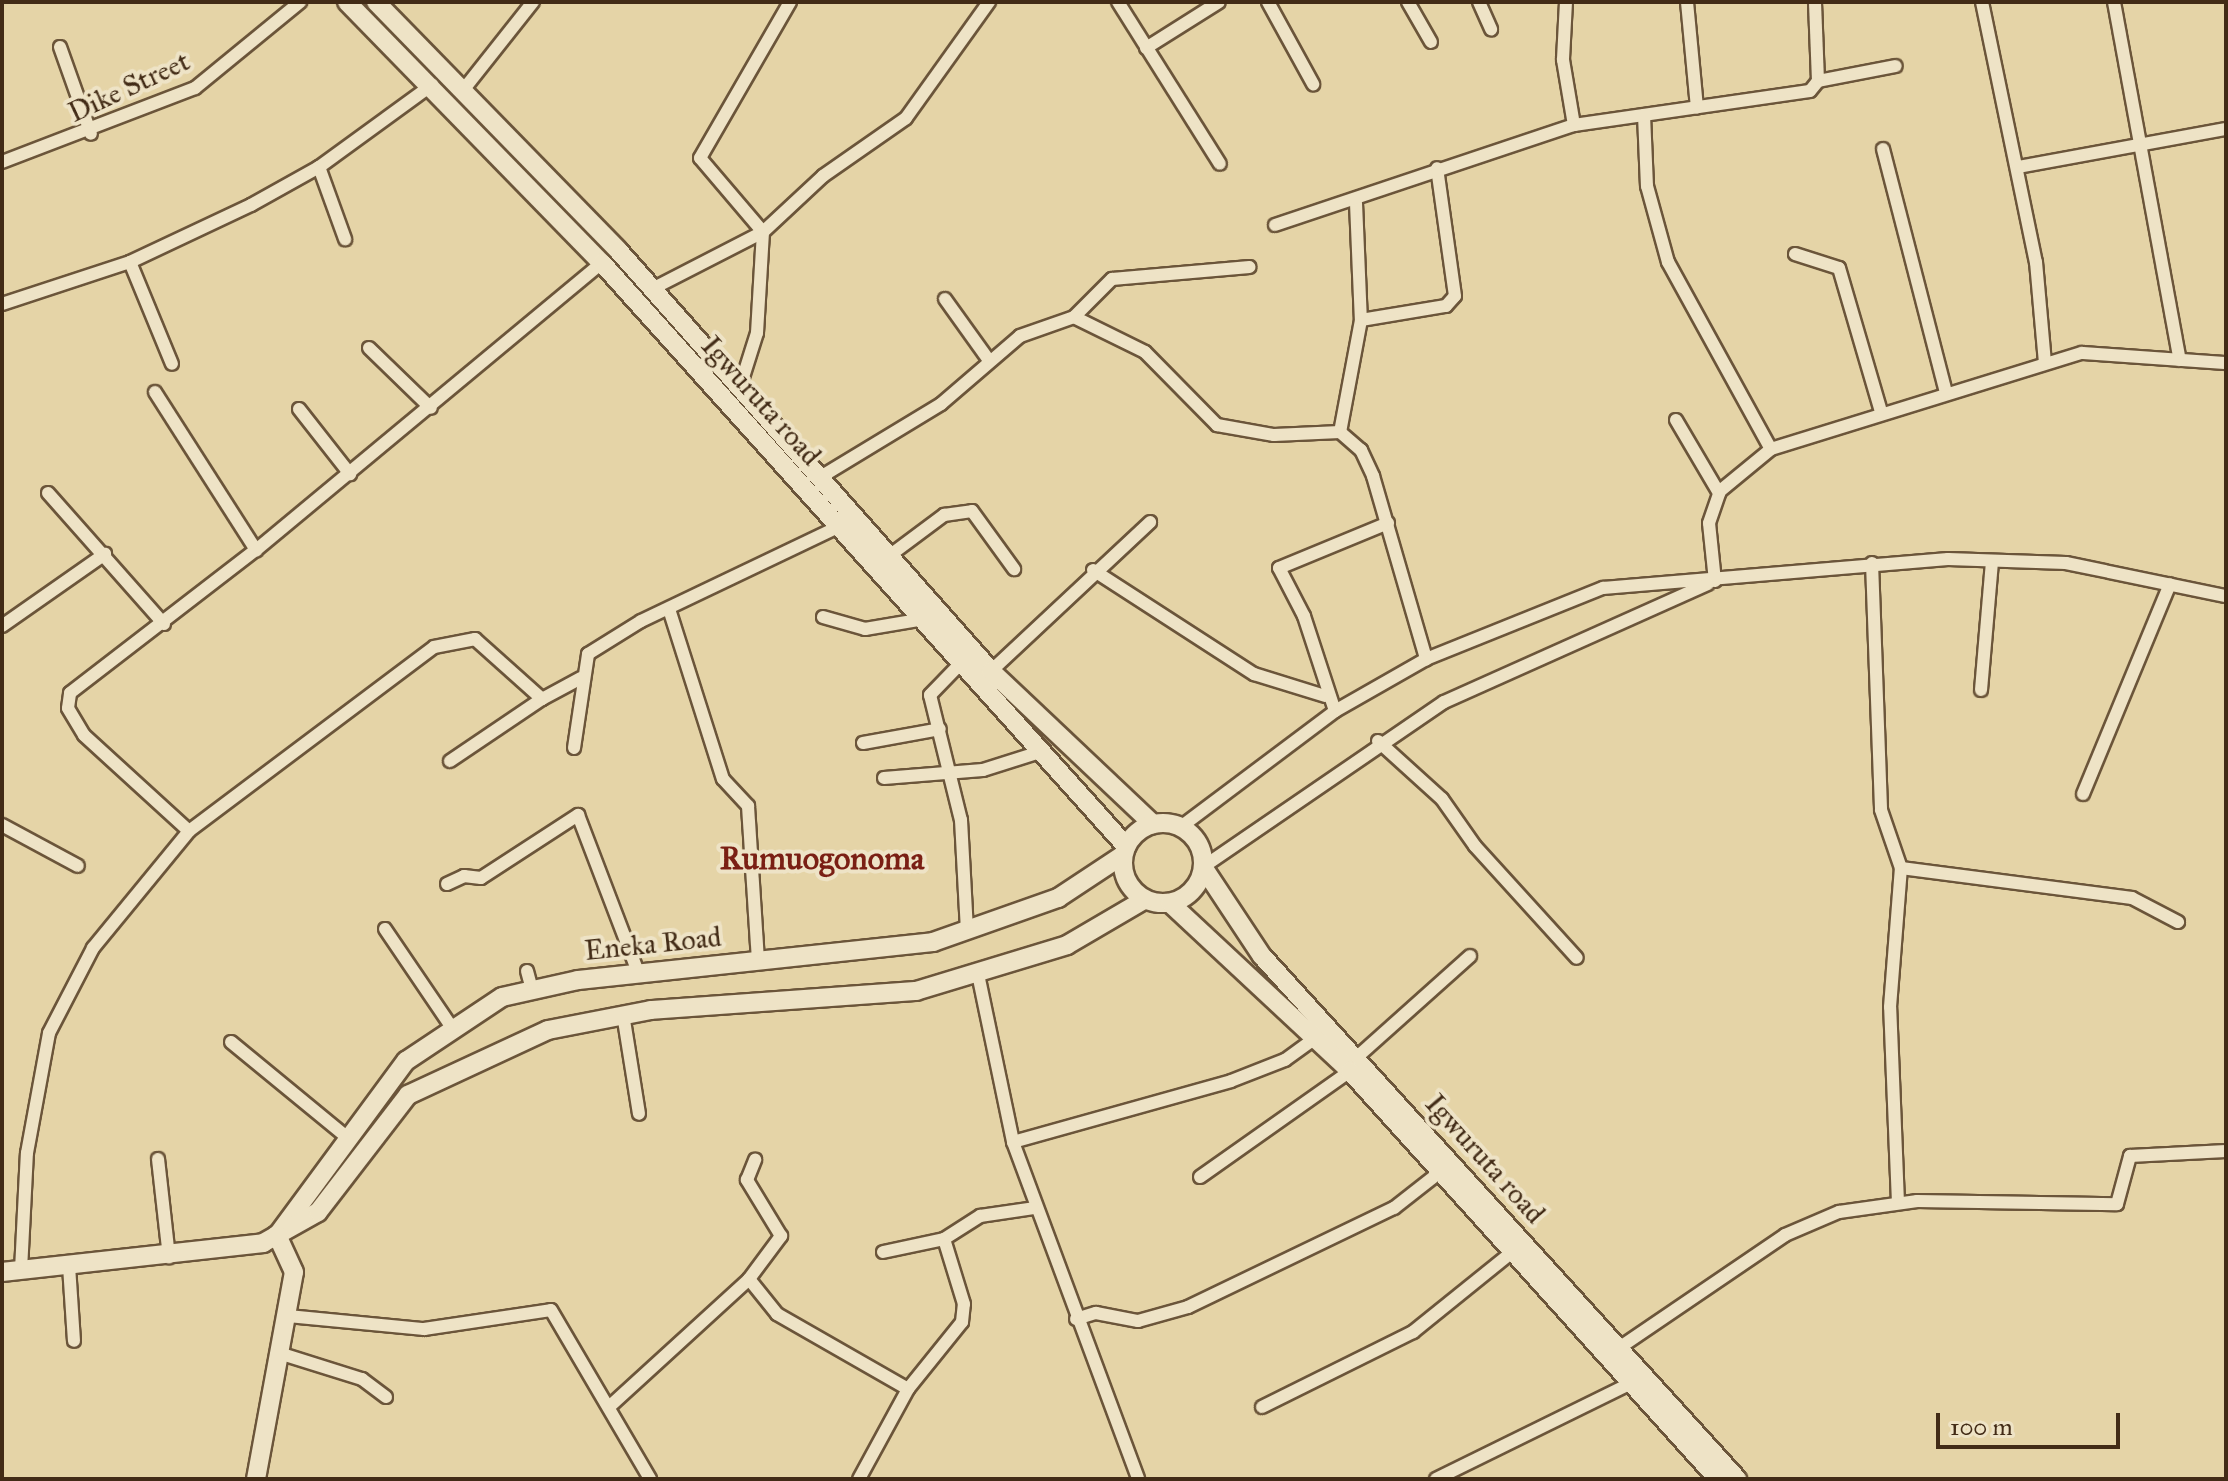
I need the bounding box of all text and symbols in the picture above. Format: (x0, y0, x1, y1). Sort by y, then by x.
street label: Dike Street (63, 44, 195, 130)
street label: Igwuruta road (694, 329, 828, 473)
district label: Rumuogonoma (720, 840, 924, 878)
street label: Eneka Road (583, 920, 723, 968)
street label: Igwuruta road (1418, 1087, 1552, 1231)
scale bar (1940, 1397, 2124, 1447)
text: 100 m (1950, 1412, 2013, 1442)

